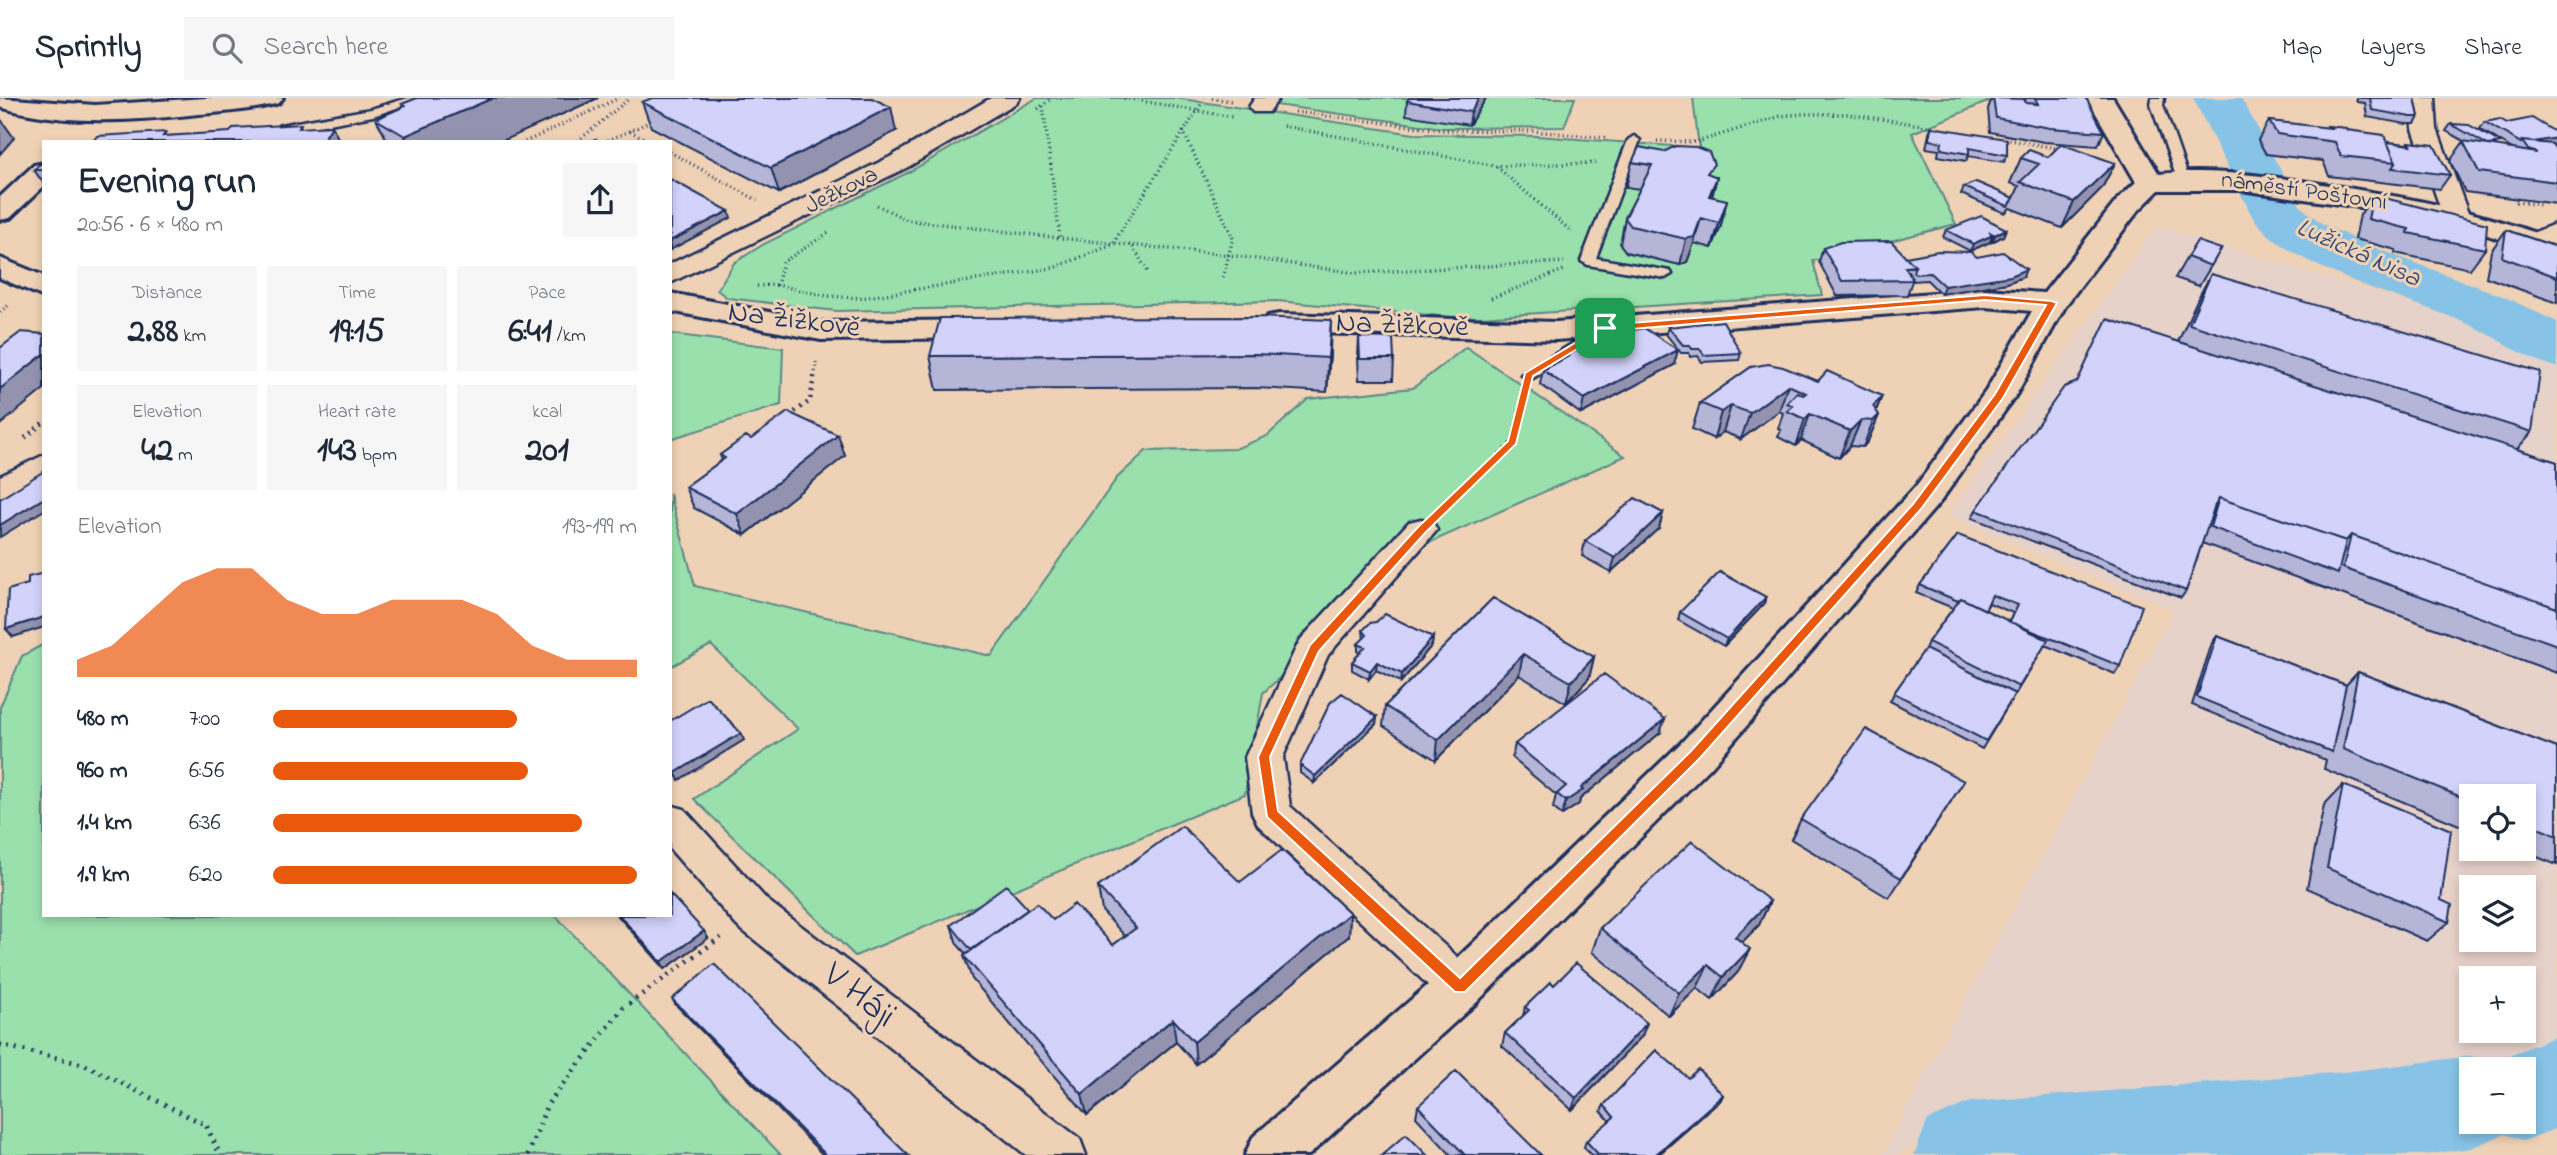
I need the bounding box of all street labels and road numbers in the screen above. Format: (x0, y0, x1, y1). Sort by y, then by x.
street label: Ježkova (799, 158, 885, 224)
street label: náměstí Poštovní (2219, 163, 2389, 221)
street label: Na Žižkově (725, 291, 863, 351)
street label: Na Žižkově (1335, 302, 1470, 350)
street label: V Háji (810, 949, 908, 1042)

